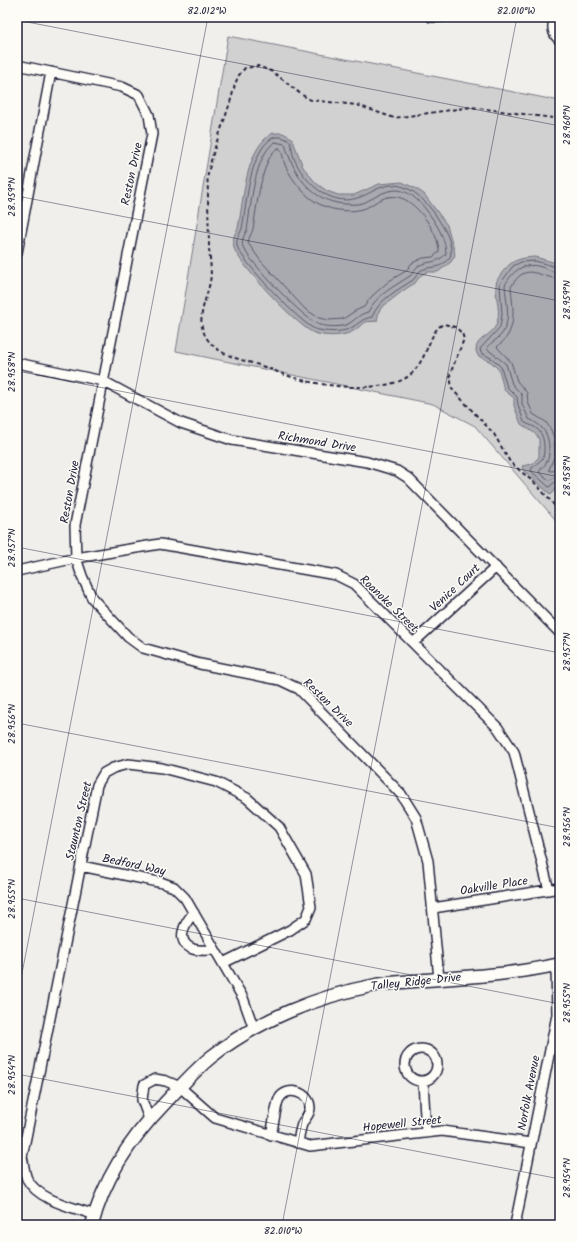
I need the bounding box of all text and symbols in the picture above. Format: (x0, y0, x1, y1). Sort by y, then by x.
text: 82.012°W (187, 3, 227, 19)
text: 82.010°W (497, 3, 535, 19)
text: 28.960°N (559, 105, 575, 145)
street label: Reston Drive (116, 140, 148, 207)
text: 28.959°N (4, 177, 20, 217)
text: 28.959°N (559, 280, 575, 320)
text: 28.958°N (4, 351, 20, 392)
street label: Richmond Drive (277, 426, 358, 458)
text: 28.958°N (559, 455, 575, 496)
street label: Reston Drive (55, 458, 85, 525)
text: 28.957°N (4, 528, 20, 568)
street label: Venice Court (425, 559, 485, 617)
street label: Roanoke Street (355, 571, 423, 638)
text: 28.957°N (559, 632, 575, 672)
street label: Reston Drive (298, 674, 358, 732)
text: 28.956°N (4, 704, 20, 744)
street label: Staunton Street (61, 779, 97, 862)
text: 28.956°N (559, 807, 575, 847)
street label: Bedford Way (101, 849, 168, 881)
street label: Oakville Place (459, 871, 530, 901)
text: 28.955°N (4, 879, 20, 919)
street label: Talley Ridge Drive (370, 968, 463, 996)
text: 28.955°N (559, 983, 575, 1023)
street label: Norfolk Avenue (512, 1053, 546, 1132)
text: 28.954°N (4, 1055, 20, 1095)
street label: Hopewell Street (362, 1110, 443, 1138)
text: 28.954°N (559, 1158, 575, 1198)
text: 82.010°W (264, 1223, 302, 1239)

